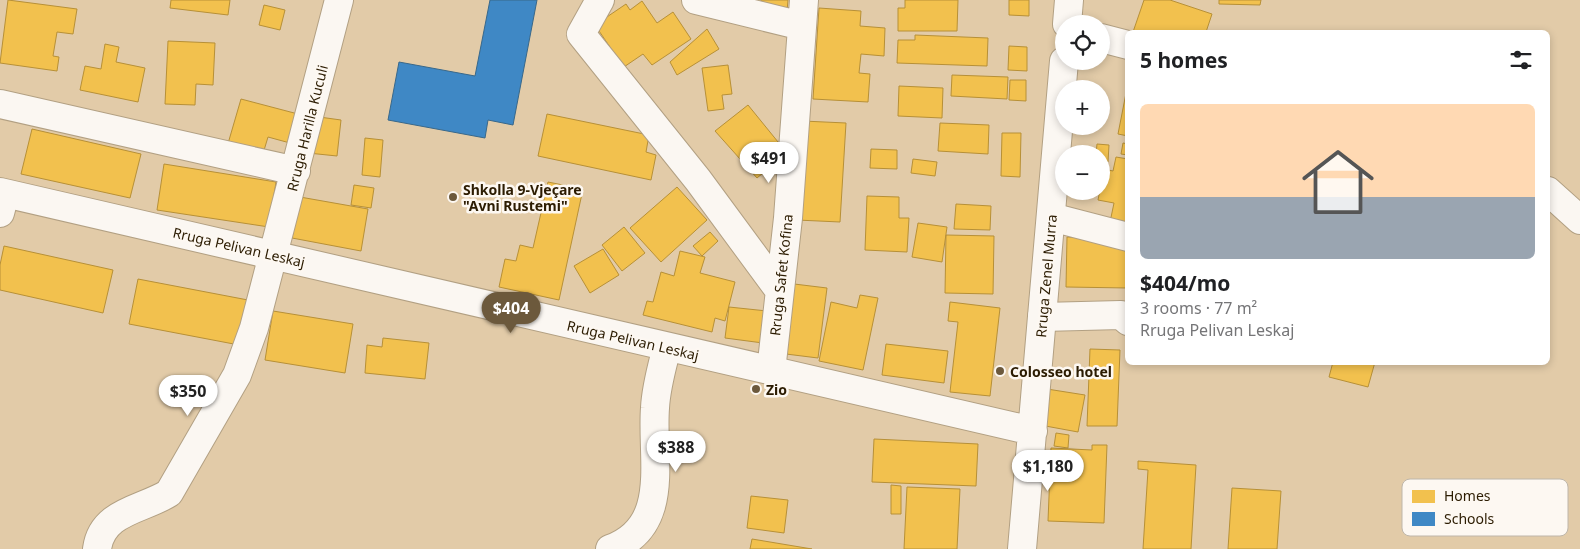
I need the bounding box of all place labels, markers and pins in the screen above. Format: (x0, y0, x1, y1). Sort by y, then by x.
pin: $491 (739, 142, 799, 184)
place label: Shkolla 9-Vjeçare "Avni Rustemi" (463, 180, 582, 215)
marker: Shkolla 9-Vjeçare "Avni Rustemi" (447, 191, 459, 203)
pin: $404 (481, 292, 541, 334)
place label: Colosseo hotel (1010, 362, 1112, 381)
marker: Colosseo hotel (994, 365, 1006, 377)
pin: $350 (158, 374, 218, 417)
place label: Zio (766, 380, 787, 399)
marker: Zio (750, 383, 762, 395)
pin: $388 (646, 430, 706, 473)
pin: $1,180 (1007, 450, 1089, 492)

